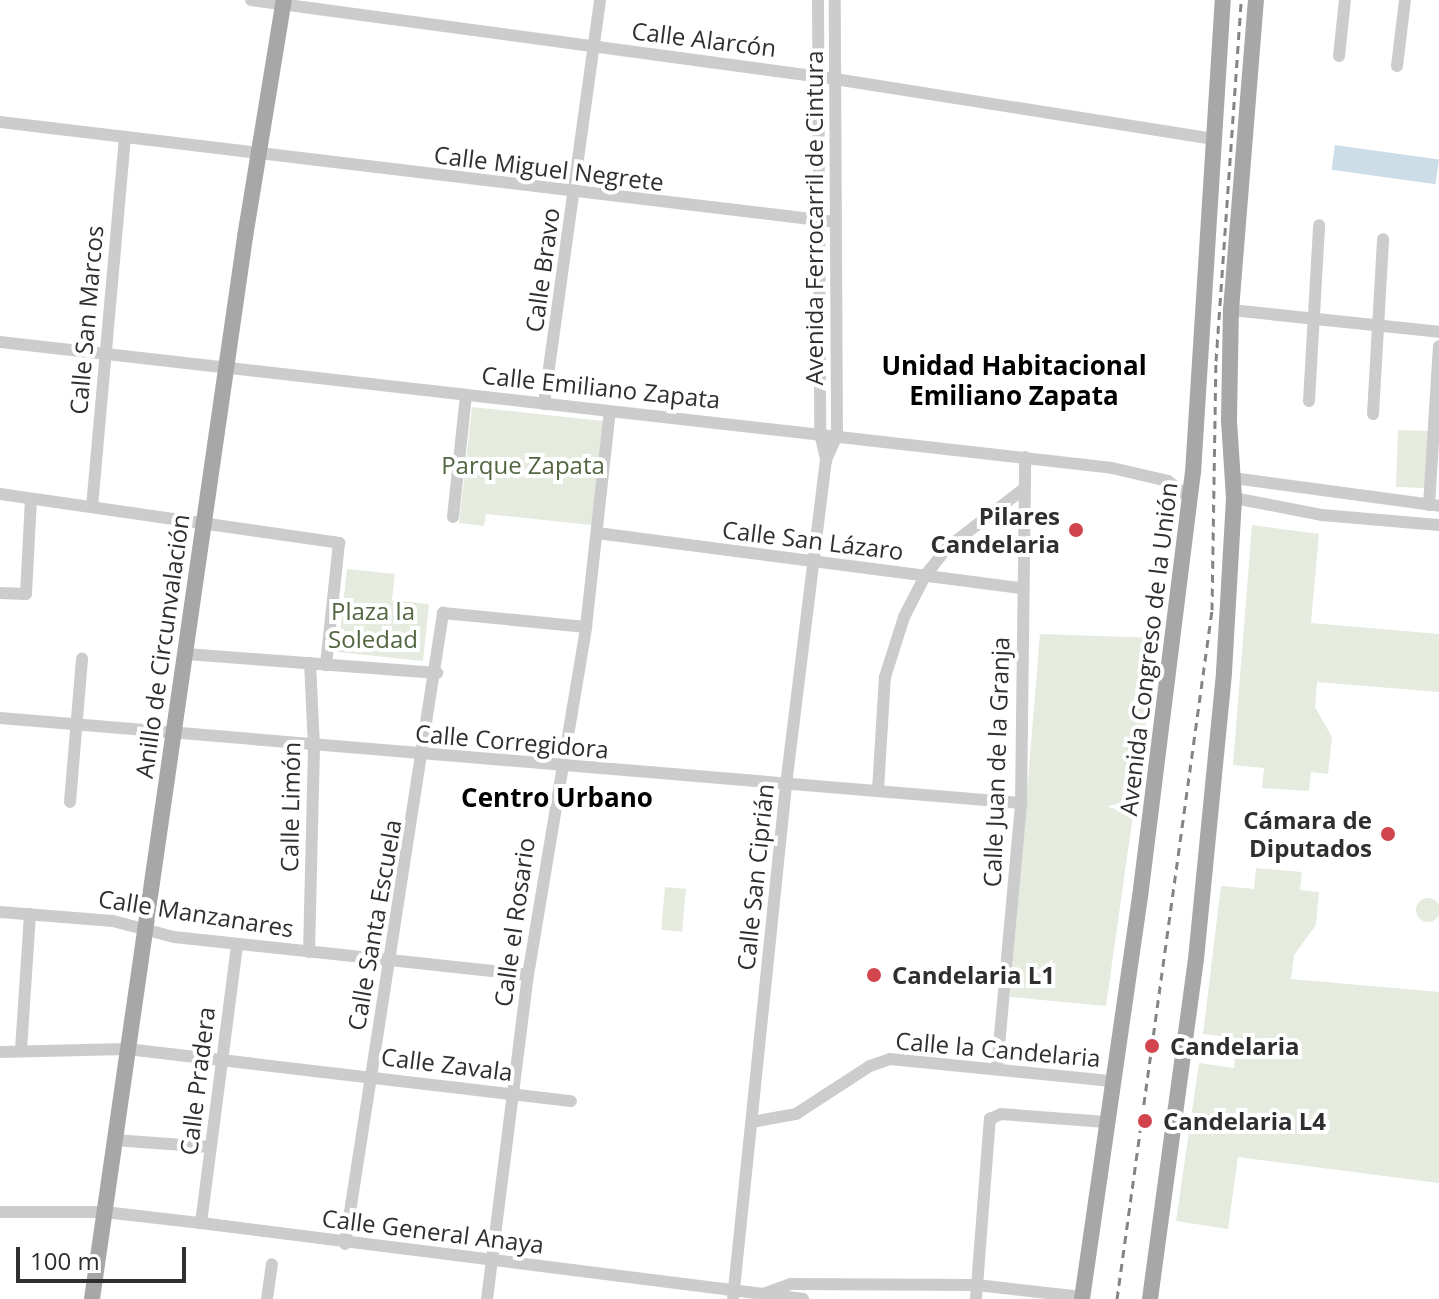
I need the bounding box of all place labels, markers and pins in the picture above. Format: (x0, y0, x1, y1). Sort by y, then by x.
place label: Pilares Candelaria (931, 502, 1060, 558)
marker: Pilares Candelaria (1067, 521, 1085, 539)
place label: Cámara de Diputados (1243, 806, 1372, 862)
marker: Cámara de Diputados (1379, 825, 1397, 843)
place label: Candelaria L1 (892, 961, 1055, 989)
marker: Candelaria L1 (863, 964, 885, 986)
place label: Candelaria (1170, 1032, 1299, 1060)
marker: Candelaria (1141, 1035, 1163, 1057)
place label: Candelaria L4 (1163, 1107, 1326, 1135)
marker: Candelaria L4 (1134, 1110, 1156, 1132)

